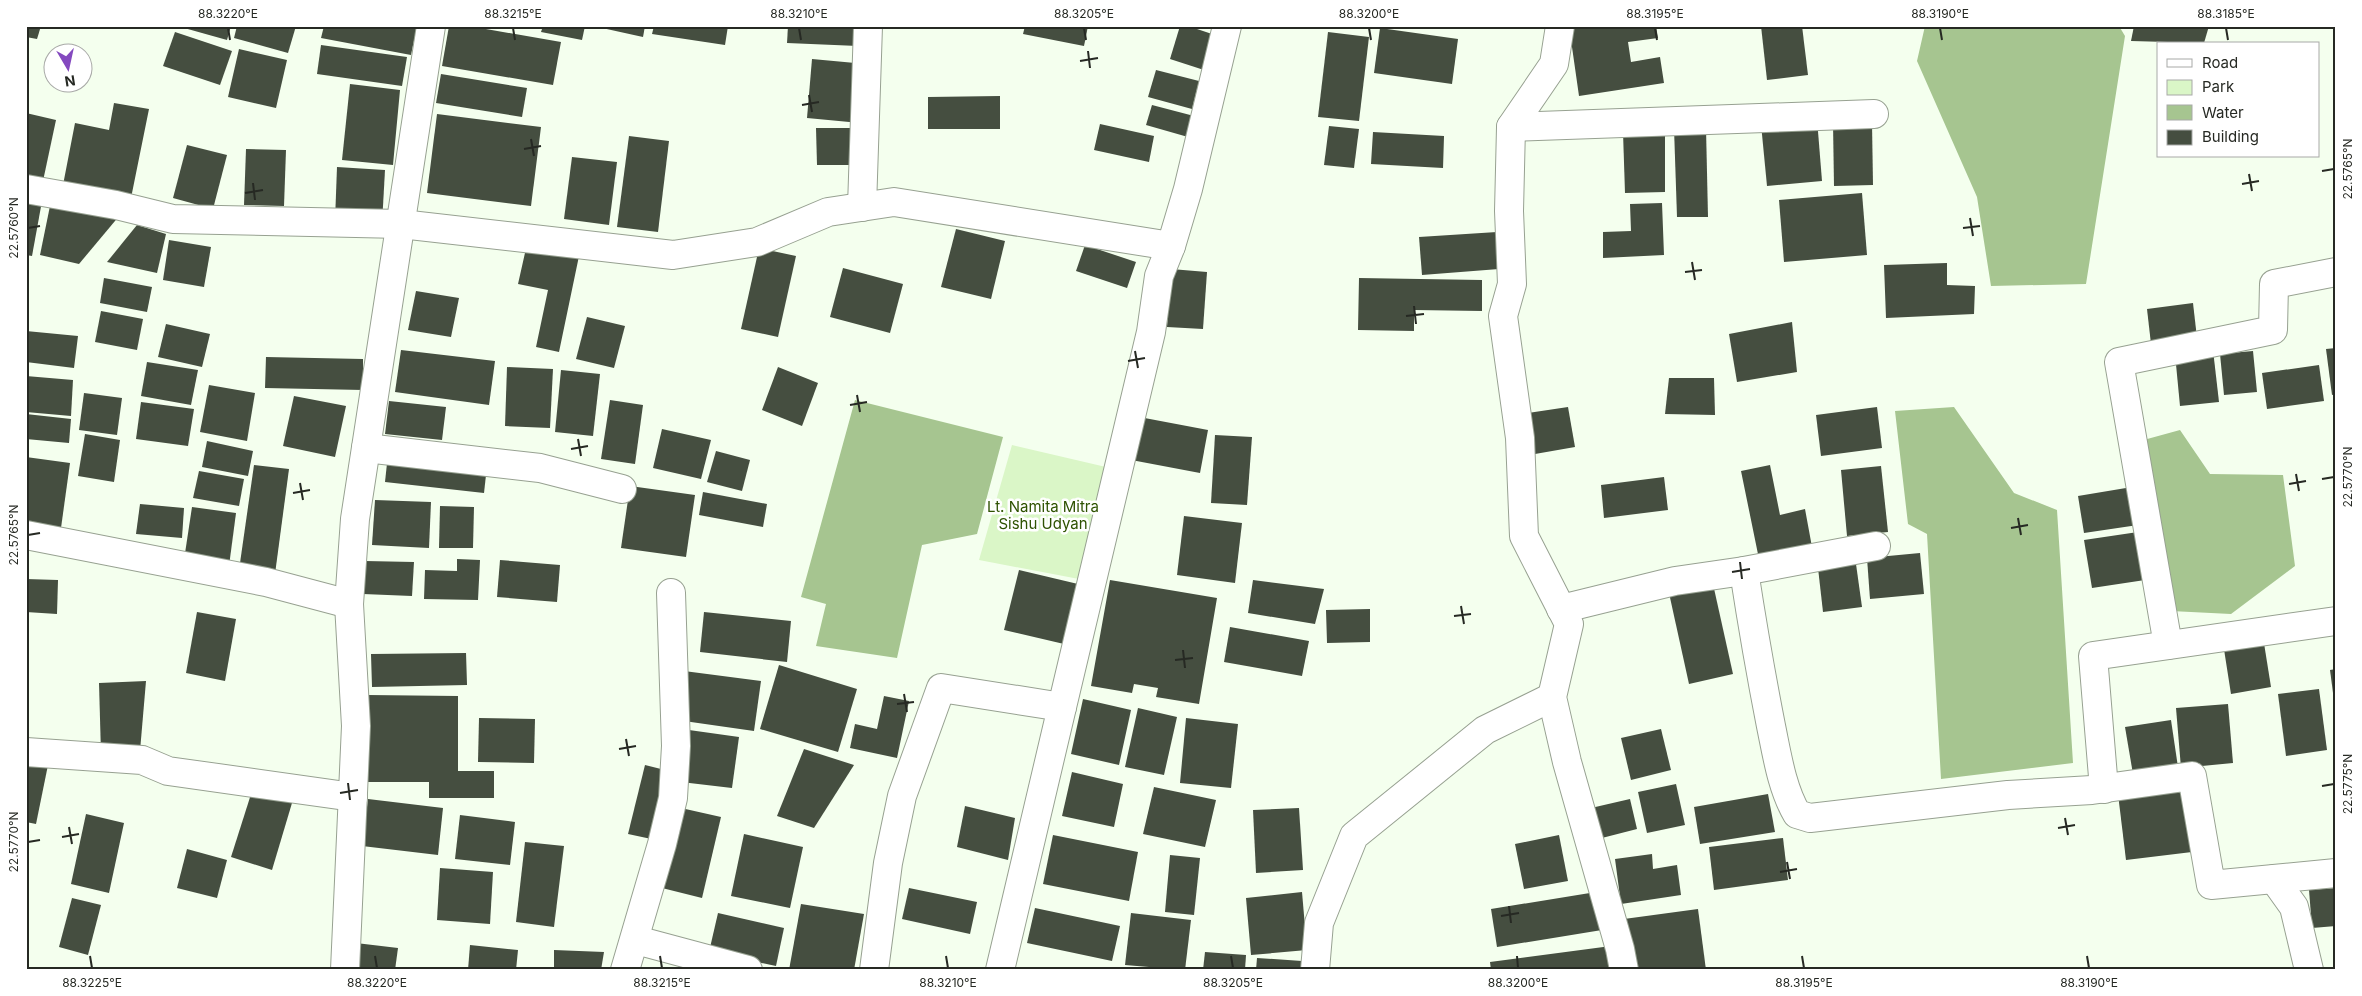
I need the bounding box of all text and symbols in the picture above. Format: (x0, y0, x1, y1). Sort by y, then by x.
text: 88.3220°E (198, 6, 258, 21)
text: 88.3215°E (484, 6, 542, 21)
text: 88.3210°E (770, 6, 828, 21)
text: 88.3205°E (1054, 6, 1114, 21)
text: 88.3200°E (1339, 6, 1399, 21)
text: 88.3195°E (1626, 6, 1684, 21)
text: 88.3190°E (1911, 6, 1969, 21)
text: 88.3185°E (2197, 6, 2255, 21)
north arrow (42, 42, 92, 92)
legend (2157, 42, 2320, 158)
text: Road (2202, 53, 2238, 72)
text: N (64, 72, 77, 91)
text: Park (2202, 77, 2235, 96)
text: Water (2202, 103, 2244, 122)
text: Building (2202, 127, 2259, 146)
text: 22.5765°N (2340, 138, 2355, 200)
text: 22.5760°N (6, 197, 21, 259)
text: 22.5770°N (2340, 447, 2355, 507)
park label: Lt. Namita Mitra Sishu Udyan (987, 497, 1099, 533)
text: 22.5765°N (6, 504, 21, 566)
text: 22.5775°N (2340, 754, 2355, 814)
text: 22.5770°N (6, 812, 21, 872)
text: 88.3225°E (62, 975, 122, 990)
text: 88.3220°E (347, 975, 407, 990)
text: 88.3215°E (633, 975, 691, 990)
text: 88.3210°E (919, 975, 977, 990)
text: 88.3205°E (1203, 975, 1263, 990)
text: 88.3200°E (1488, 975, 1548, 990)
text: 88.3195°E (1775, 975, 1833, 990)
text: 88.3190°E (2060, 975, 2118, 990)

